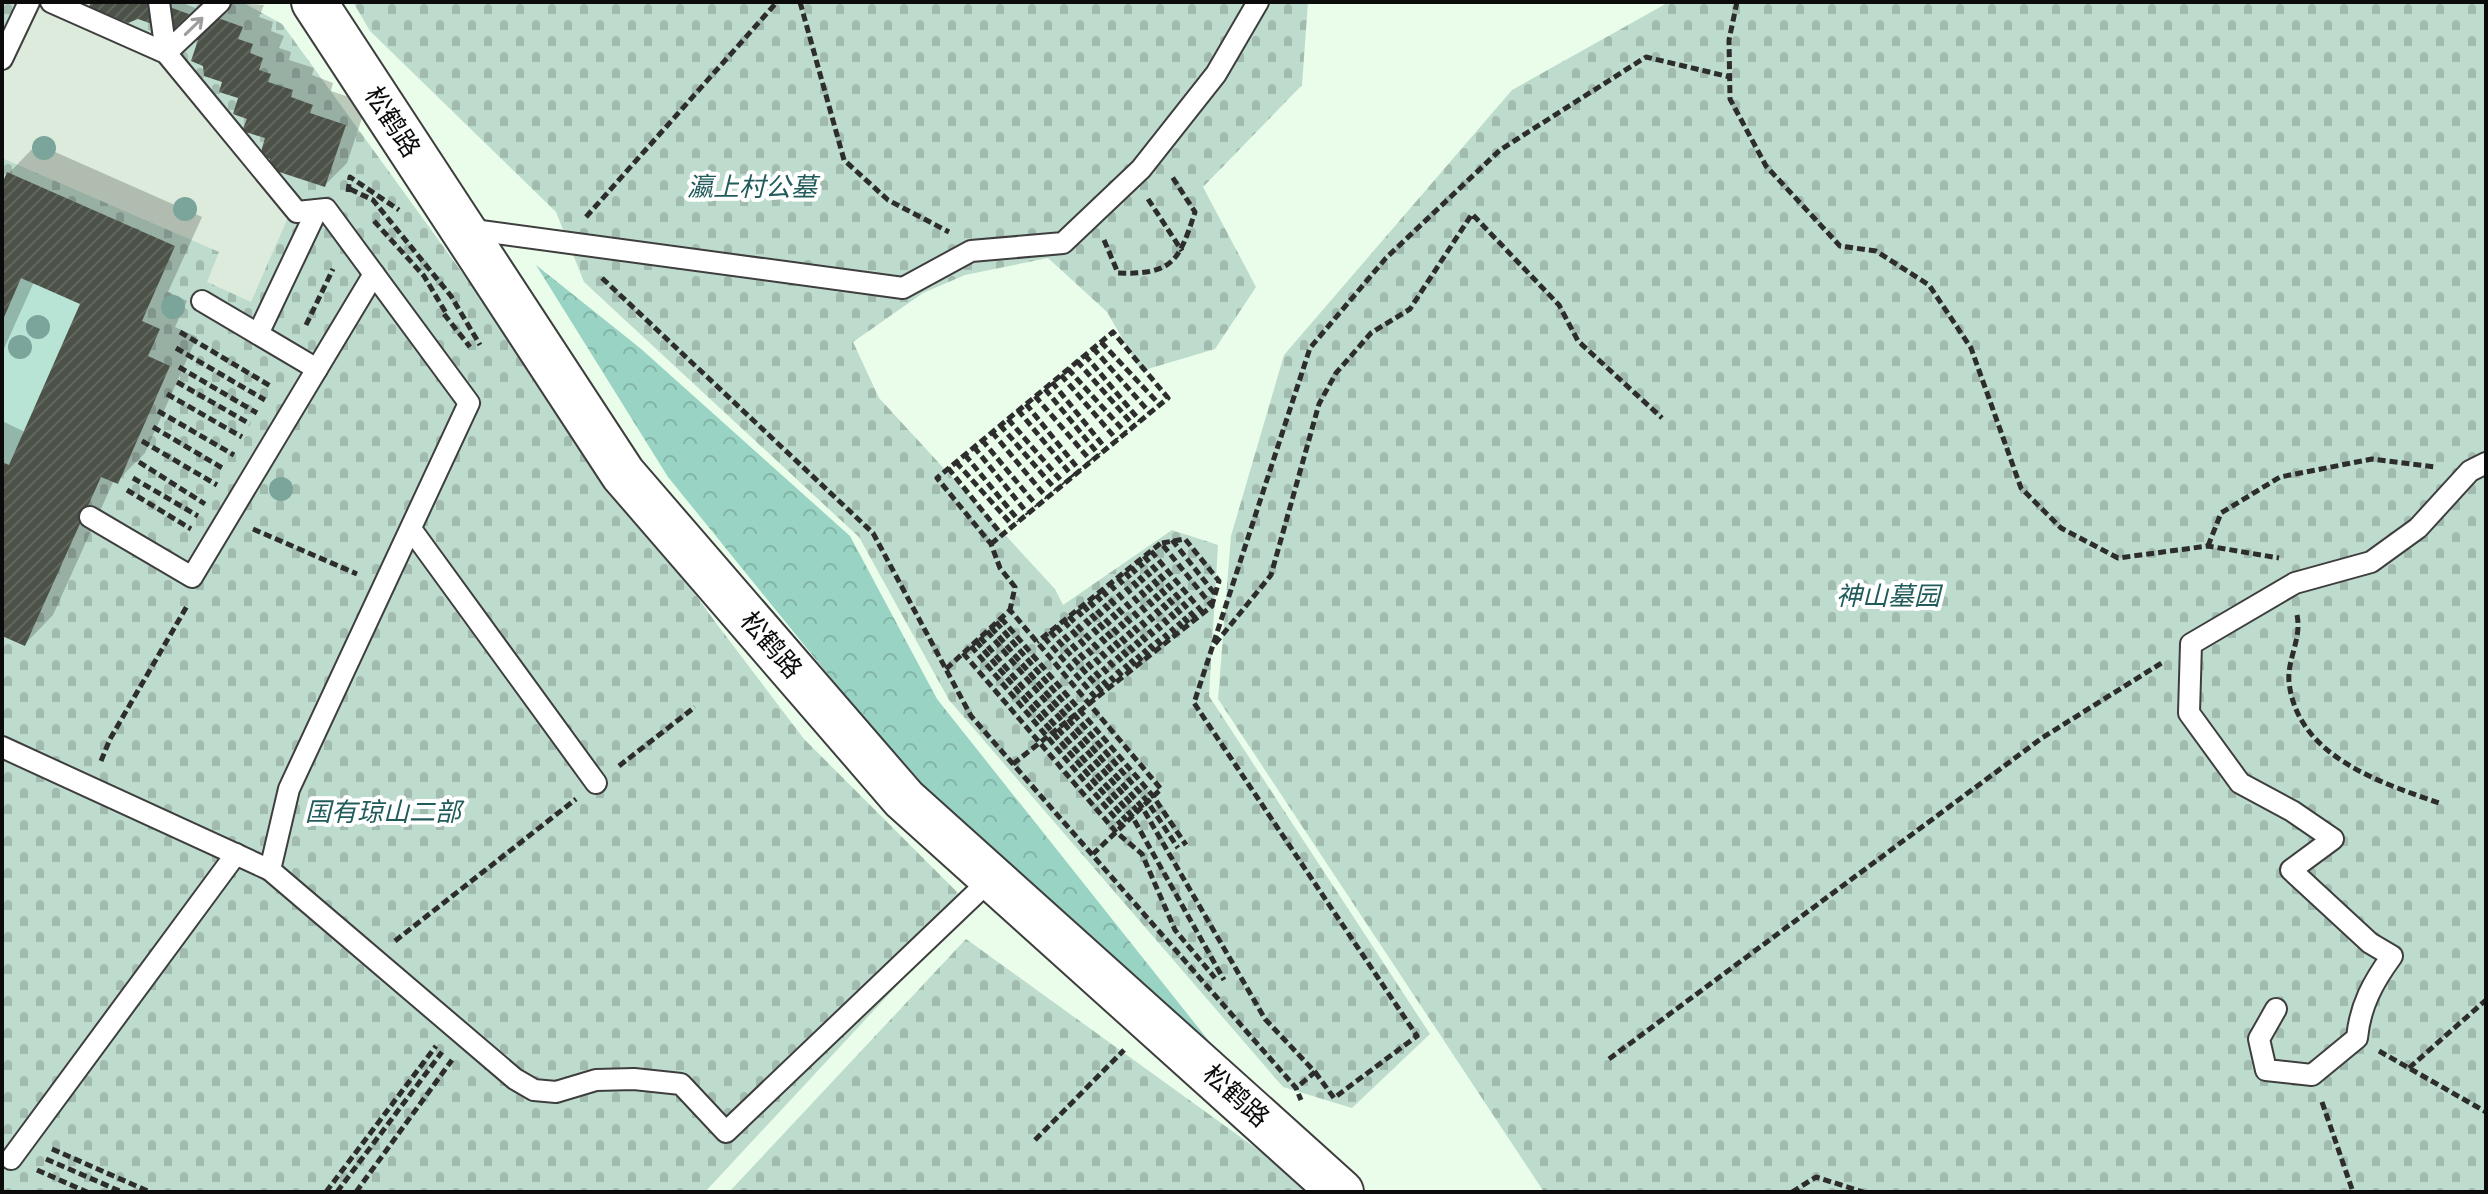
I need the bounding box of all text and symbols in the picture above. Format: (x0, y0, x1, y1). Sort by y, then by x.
one-way arrow (184, 17, 204, 36)
street label: 松鹤路 (358, 81, 426, 163)
park label: 瀛上村公墓 (687, 172, 821, 203)
park label: 神山墓园 (1836, 581, 1944, 612)
street label: 松鹤路 (734, 605, 808, 685)
park label: 国有琼山二部 (305, 797, 465, 828)
street label: 松鹤路 (1197, 1058, 1275, 1134)

